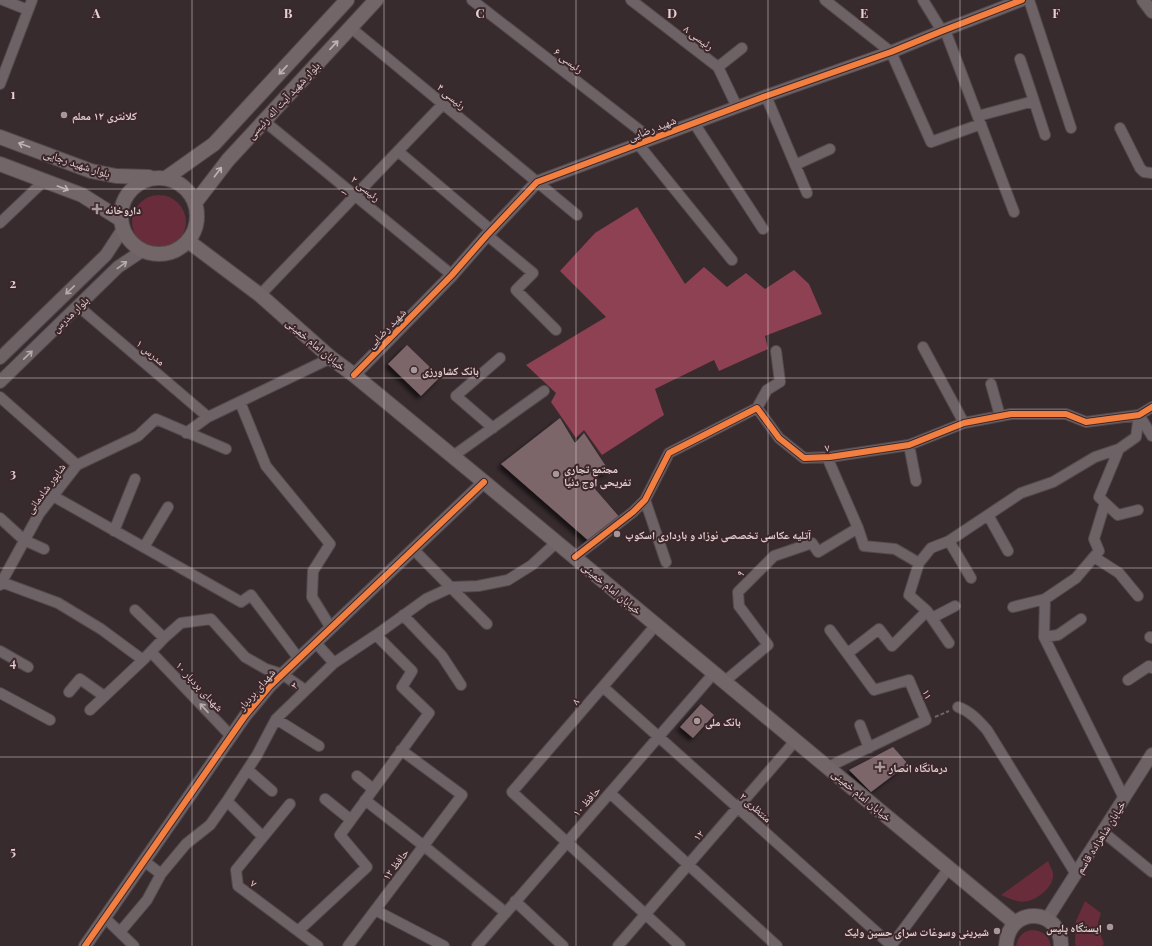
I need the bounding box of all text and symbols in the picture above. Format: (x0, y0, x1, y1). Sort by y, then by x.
text: A (91, 4, 101, 21)
text: B (284, 4, 293, 21)
text: C (475, 4, 485, 21)
text: D (667, 4, 677, 21)
text: E (860, 4, 868, 21)
text: F (1052, 4, 1060, 21)
street label: رئیسی ۸ (681, 21, 717, 53)
one-way arrow (330, 40, 339, 50)
street label: رئیسی ۶ (551, 44, 587, 76)
street label: بلوار شهید آیت اله رئیسی (243, 58, 323, 142)
one-way arrow (278, 65, 287, 75)
street label: رئیسی ۴ (434, 79, 470, 113)
text: 1 (11, 85, 16, 102)
place label: کلانتری ۱۲ معلم (72, 108, 137, 124)
marker: کلانتری ۱۲ معلم (59, 110, 69, 120)
street label: شهید رضایی (626, 112, 678, 144)
one-way arrow (18, 141, 30, 149)
street label: بلوار شهید رجایی (42, 145, 112, 181)
one-way arrow (214, 167, 223, 178)
street label: رئیسی ۲ (348, 172, 384, 204)
one-way arrow (56, 184, 68, 192)
street label: ۱ (336, 185, 350, 199)
place label: داروخانه (105, 202, 141, 217)
marker: داروخانه (92, 204, 102, 214)
one-way arrow (116, 261, 127, 269)
text: 2 (10, 274, 17, 291)
one-way arrow (65, 285, 75, 295)
street label: بلوار مدرس (48, 293, 92, 335)
street label: شهید رضایی (363, 305, 409, 351)
street label: خیابان امام خمینی (283, 315, 349, 373)
street label: مدرس ۱ (133, 336, 169, 368)
one-way arrow (23, 350, 33, 360)
place label: بانک کشاورزی (422, 363, 479, 379)
marker: بانک کشاورزی (409, 365, 419, 375)
street label: ۷ (824, 439, 830, 455)
street label: شاپور شادمانی (22, 460, 68, 516)
place label: مجتمع تجاری تفریحی اوج دنیا (564, 461, 631, 490)
text: 3 (10, 464, 16, 481)
marker: مجتمع تجاری تفریحی اوج دنیا (551, 469, 561, 479)
place label: آتلیه عکاسی تخصصی نوزاد و بارداری اسکوپ (625, 527, 811, 543)
marker: آتلیه عکاسی تخصصی نوزاد و بارداری اسکوپ (612, 529, 622, 539)
street label: خیابان امام خمینی (579, 559, 645, 617)
street label: ۹ (733, 566, 747, 580)
text: 4 (10, 653, 17, 670)
street label: شهدای بردبار ۱۰ (173, 658, 227, 714)
street label: شهدای بردبار (233, 665, 278, 714)
street label: ۳ (287, 678, 301, 692)
street label: ۱۱ (919, 687, 937, 701)
street label: ۸ (568, 694, 582, 708)
one-way arrow (200, 703, 209, 713)
place label: بانک ملی (705, 714, 741, 730)
marker: بانک ملی (692, 716, 702, 726)
place label: درمانگاه انصار (888, 760, 948, 775)
marker: درمانگاه انصار (874, 761, 886, 773)
street label: خیابان امام خمینی (829, 766, 895, 824)
street label: حافظ ۱۰ (569, 783, 603, 819)
street label: منتظری ۲ (737, 789, 775, 825)
street label: خیابان شاهزاده قاسم (1071, 798, 1129, 877)
street label: ۱۲ (689, 826, 707, 844)
text: 5 (10, 842, 16, 859)
street label: حافظ ۱۲ (378, 845, 412, 883)
street label: ۷ (248, 876, 261, 891)
place label: ایستگاه پلیس (1046, 920, 1102, 936)
marker: ایستگاه پلیس (1105, 922, 1115, 932)
place label: شیرینی وسوغات سرای حسین ولیک (844, 924, 989, 940)
marker: شیرینی وسوغات سرای حسین ولیک (992, 926, 1002, 936)

